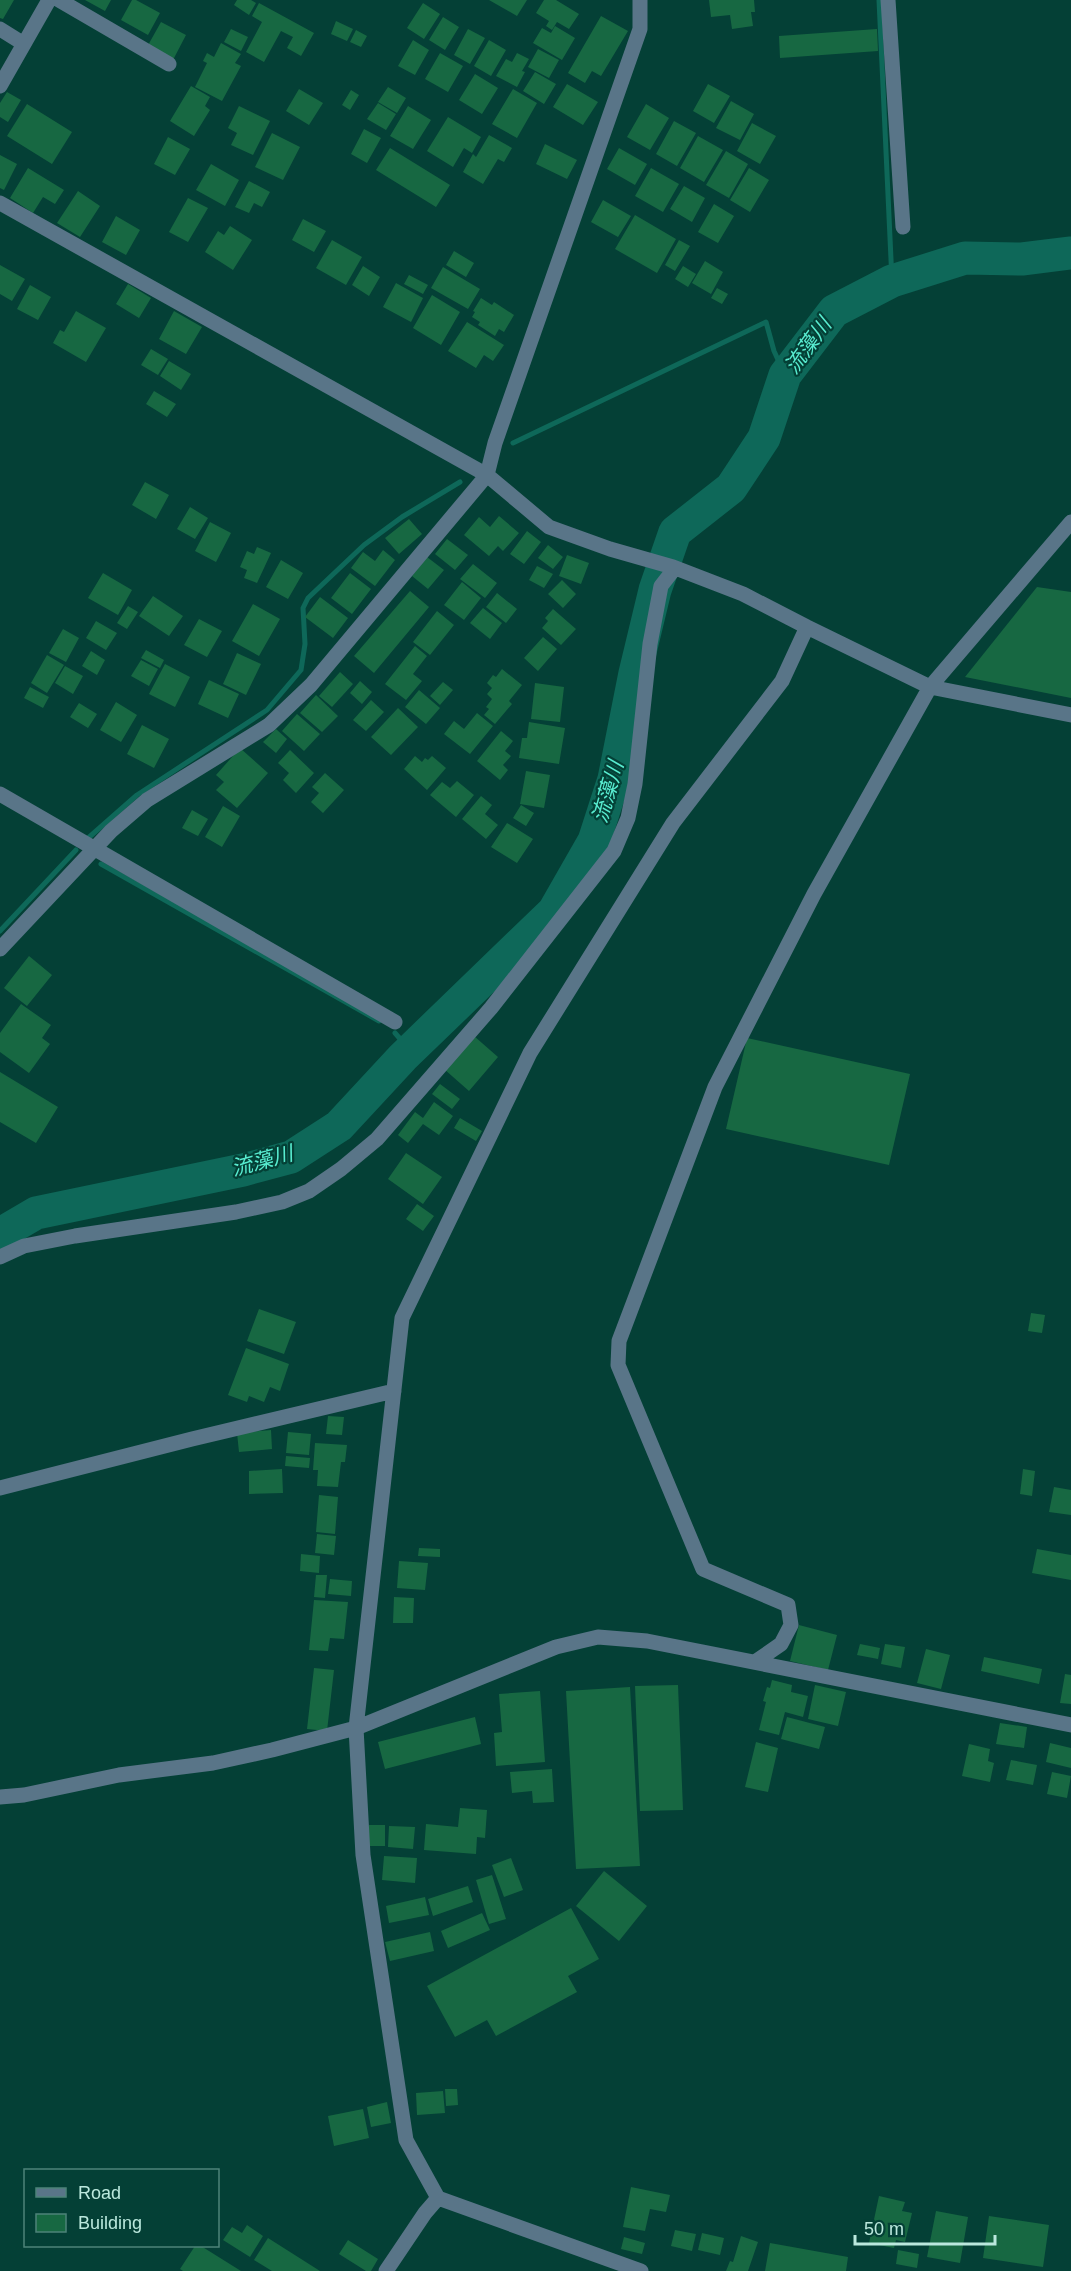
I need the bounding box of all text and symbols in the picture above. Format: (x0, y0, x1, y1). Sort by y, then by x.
water label: 流藻川 (780, 312, 837, 378)
water label: 流藻川 (588, 756, 628, 825)
water label: 流藻川 (228, 1141, 297, 1180)
legend (24, 2169, 219, 2247)
text: Road (78, 2183, 121, 2203)
scale bar (855, 2208, 994, 2246)
text: Building (78, 2213, 142, 2233)
text: 50 m (864, 2219, 904, 2239)

